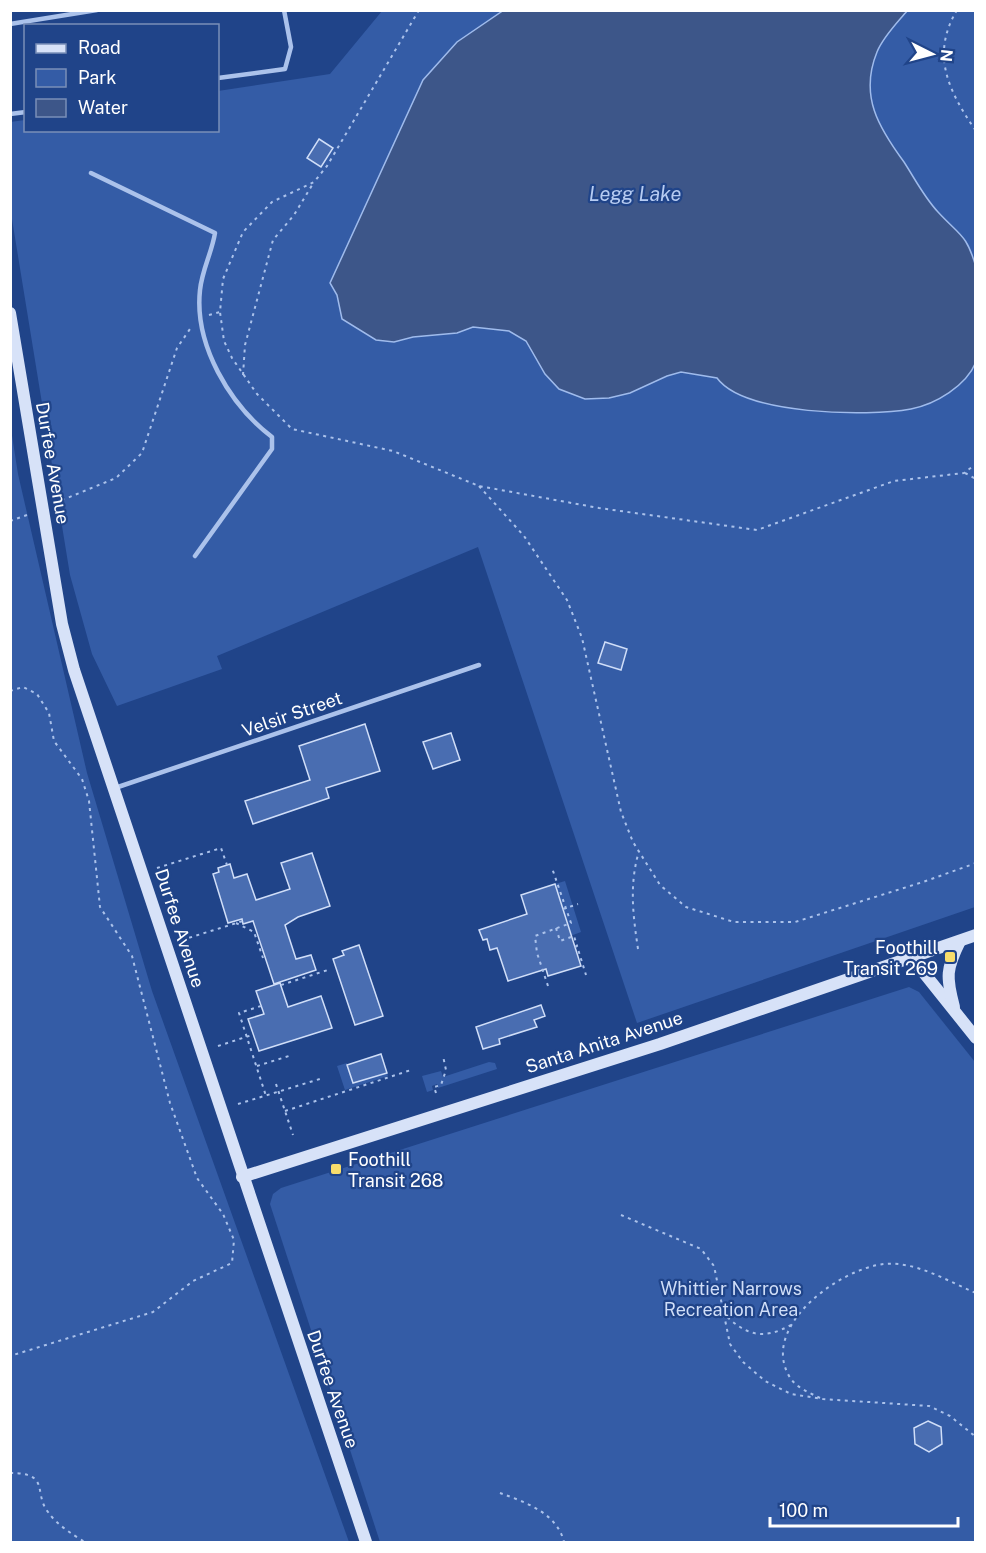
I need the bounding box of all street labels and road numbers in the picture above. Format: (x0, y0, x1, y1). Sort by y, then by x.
street label: Durfee Avenue (32, 400, 74, 526)
street label: Velsir Street (239, 687, 345, 741)
street label: Durfee Avenue (151, 866, 209, 990)
street label: Santa Anita Avenue (523, 1007, 685, 1077)
street label: Durfee Avenue (303, 1327, 363, 1451)

